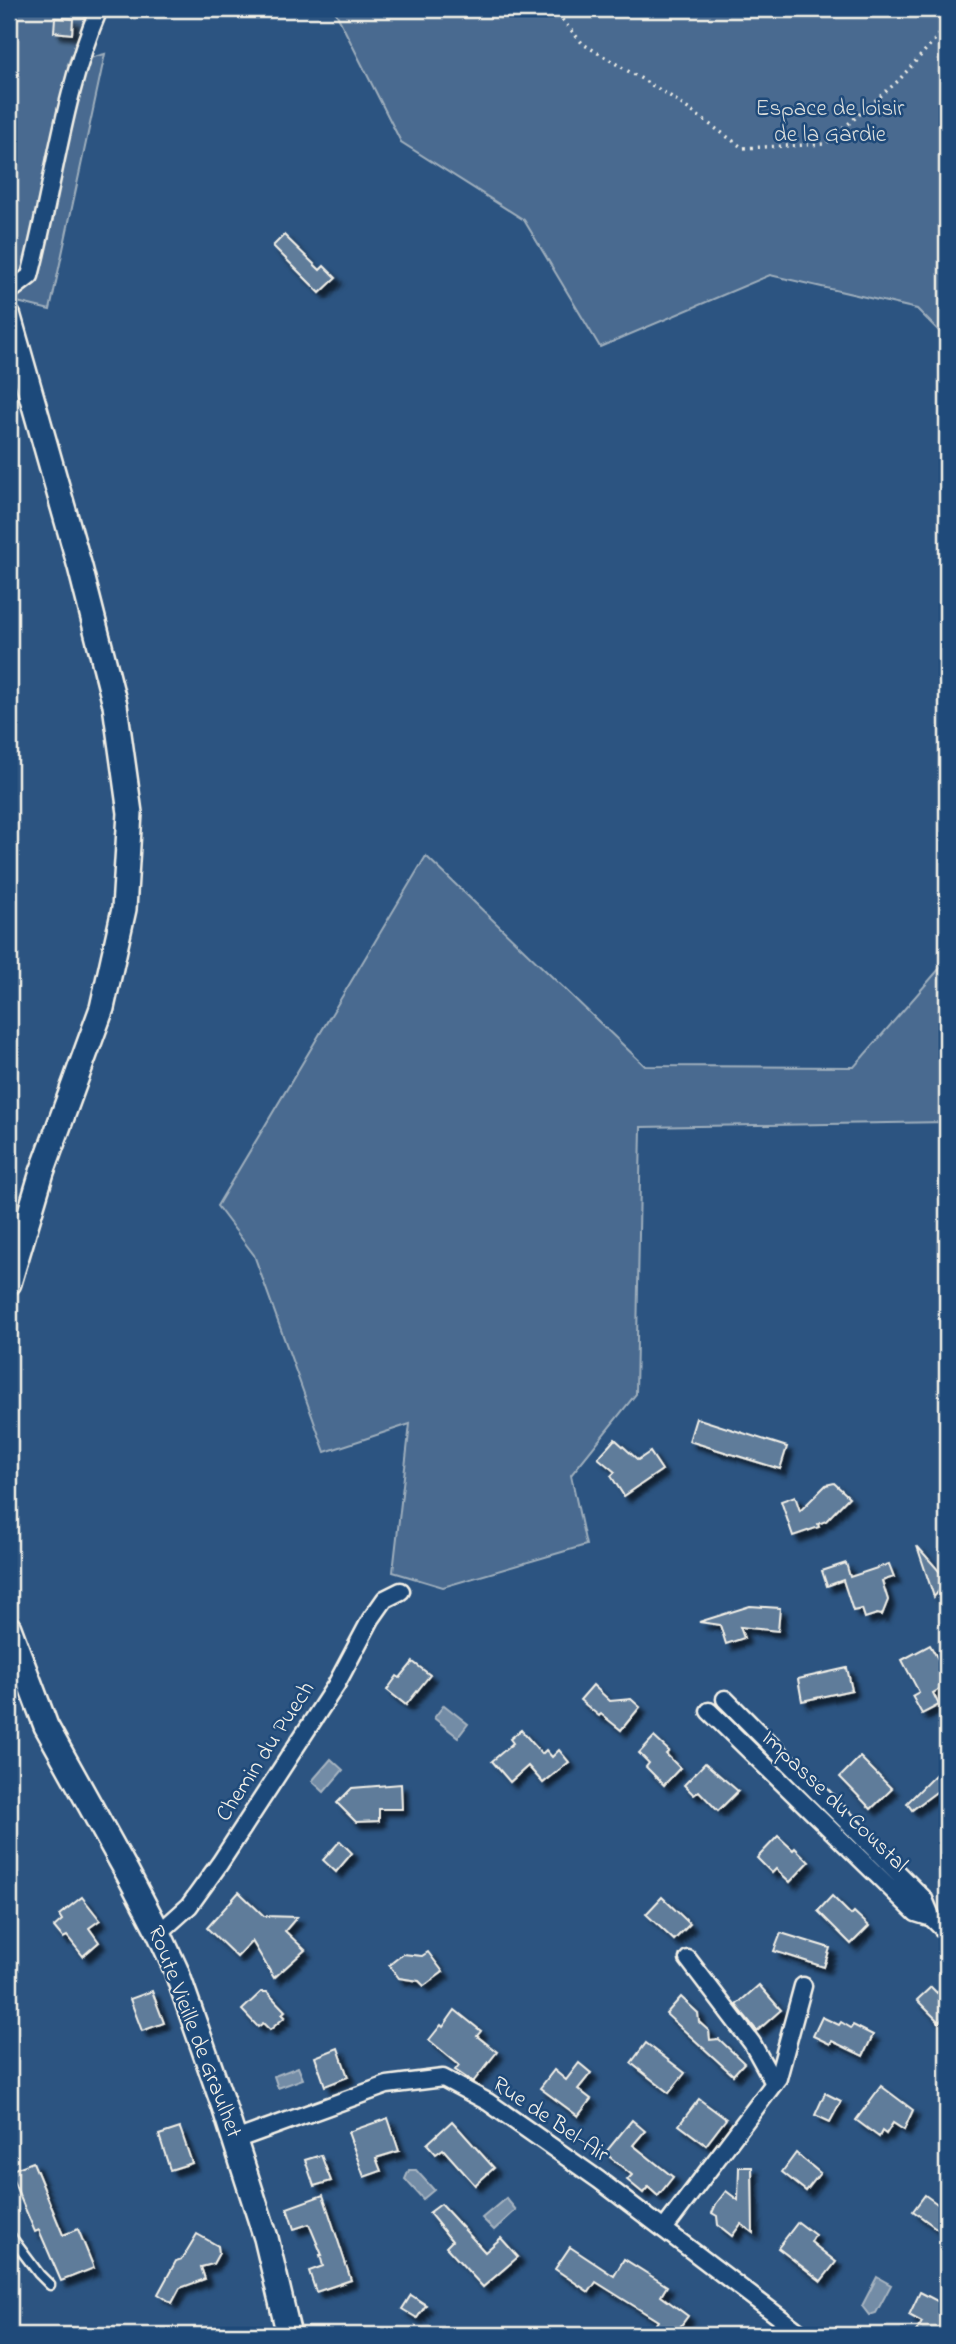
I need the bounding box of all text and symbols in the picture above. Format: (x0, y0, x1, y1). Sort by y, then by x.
park label: Espace de loisir de la Gardie (756, 93, 905, 152)
street label: Chemin du Puech (208, 1675, 324, 1829)
street label: Impasse du Coustal (753, 1723, 915, 1881)
street label: Route Vieille de Graulhet (138, 1921, 250, 2143)
street label: Rue de Bel-Air (485, 2069, 616, 2172)

